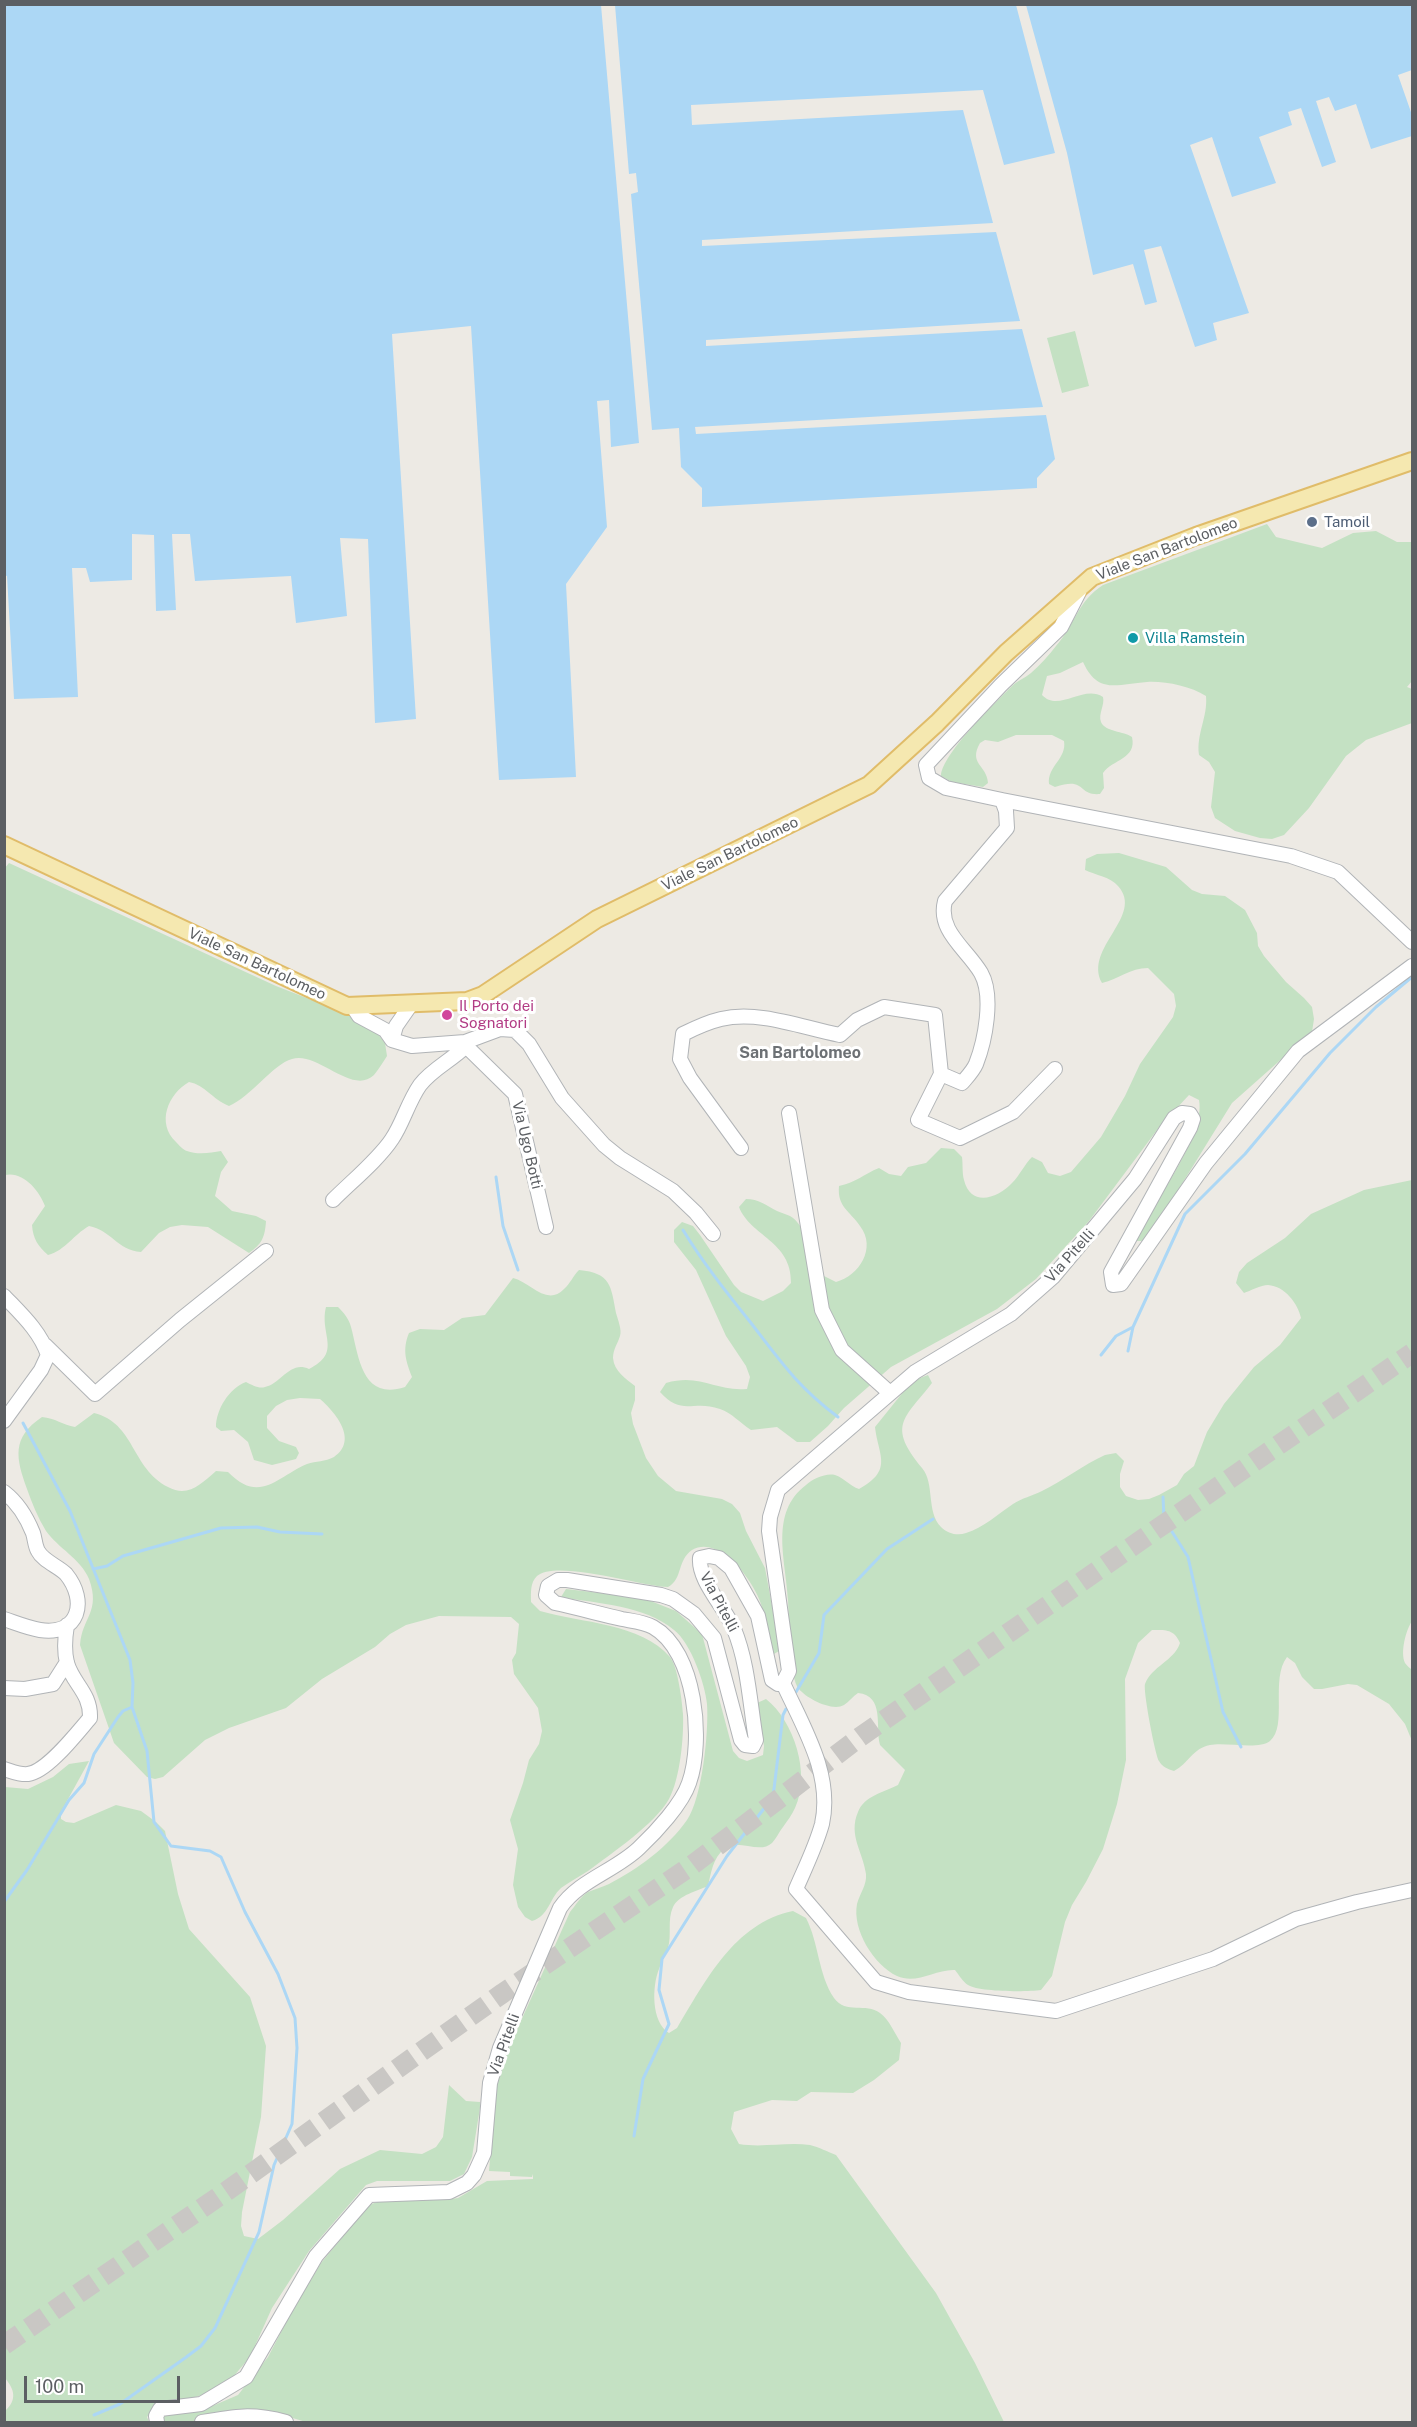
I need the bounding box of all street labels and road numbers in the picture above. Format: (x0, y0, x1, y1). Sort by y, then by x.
street label: Viale San Bartolomeo (1094, 514, 1240, 584)
street label: Viale San Bartolomeo (659, 813, 801, 895)
street label: Viale San Bartolomeo (185, 924, 329, 1004)
street label: Via Ugo Botti (508, 1099, 546, 1191)
street label: Via Pitelli (1041, 1226, 1099, 1286)
street label: Via Pitelli (696, 1569, 742, 1635)
street label: Via Pitelli (484, 2011, 524, 2079)

